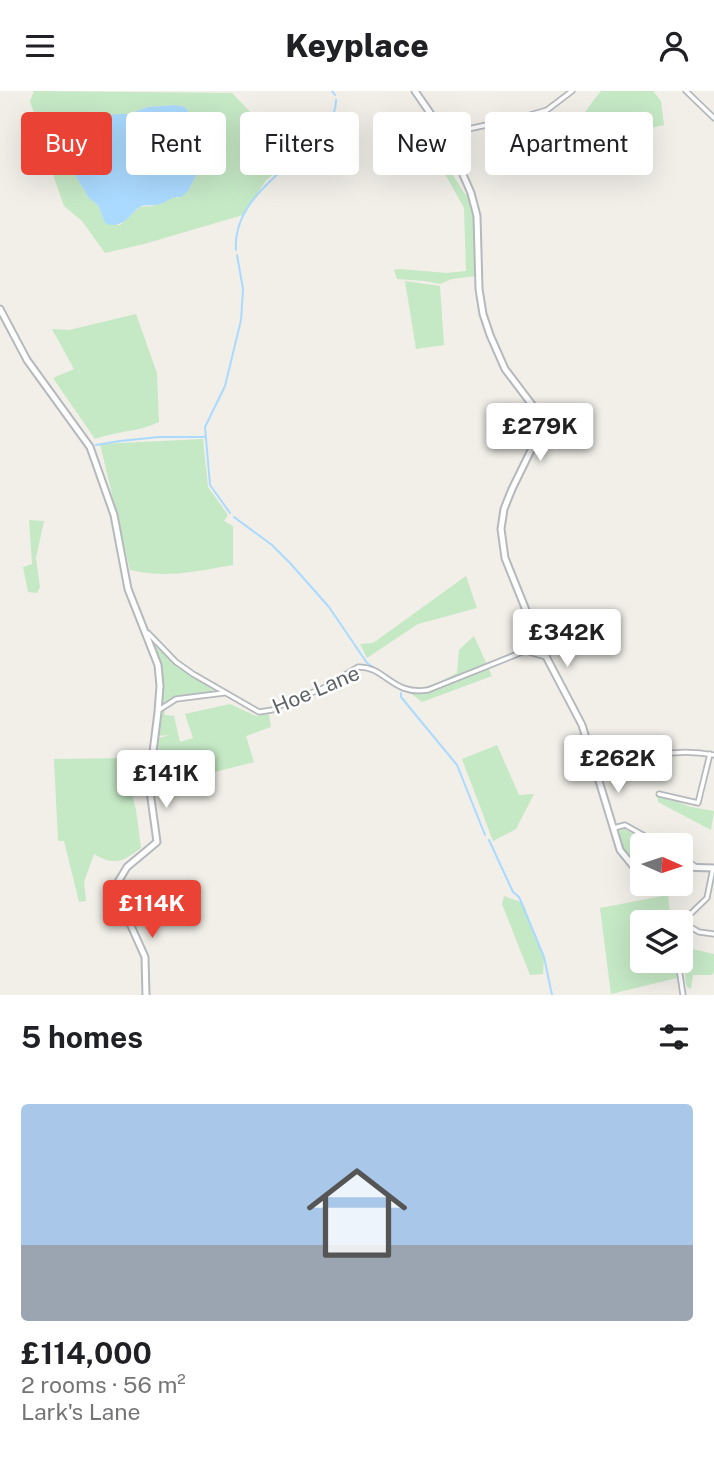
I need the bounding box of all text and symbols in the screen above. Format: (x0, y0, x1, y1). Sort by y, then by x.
icon: menu (21, 27, 59, 65)
text: Keyplace (285, 27, 429, 64)
icon: person (655, 27, 693, 65)
chip: Buy (21, 112, 112, 175)
chip: Rent (126, 112, 226, 175)
chip: Filters (240, 112, 359, 175)
chip: New (373, 112, 471, 175)
chip: Apartment (485, 112, 653, 175)
pin: £279K (491, 403, 589, 463)
text: £279K (502, 412, 578, 439)
pin: £342K (518, 609, 616, 669)
text: £342K (529, 618, 605, 645)
street label: Hoe Lane (269, 660, 363, 719)
pin: £262K (569, 735, 667, 795)
text: £262K (580, 744, 656, 771)
pin: £141K (117, 751, 215, 810)
text: £141K (133, 759, 199, 786)
north arrow (630, 833, 693, 896)
map controls (630, 833, 693, 973)
pin: £114K (103, 881, 201, 940)
text: £114K (119, 889, 185, 916)
button: layers (630, 910, 693, 973)
icon: filters (655, 1018, 693, 1056)
text: 5 homes (21, 1019, 143, 1055)
icon: home (294, 1150, 420, 1276)
text: £114,000 (21, 1335, 152, 1371)
text: 2 rooms · 56 m² (21, 1371, 186, 1398)
text: Lark's Lane (21, 1398, 141, 1425)

